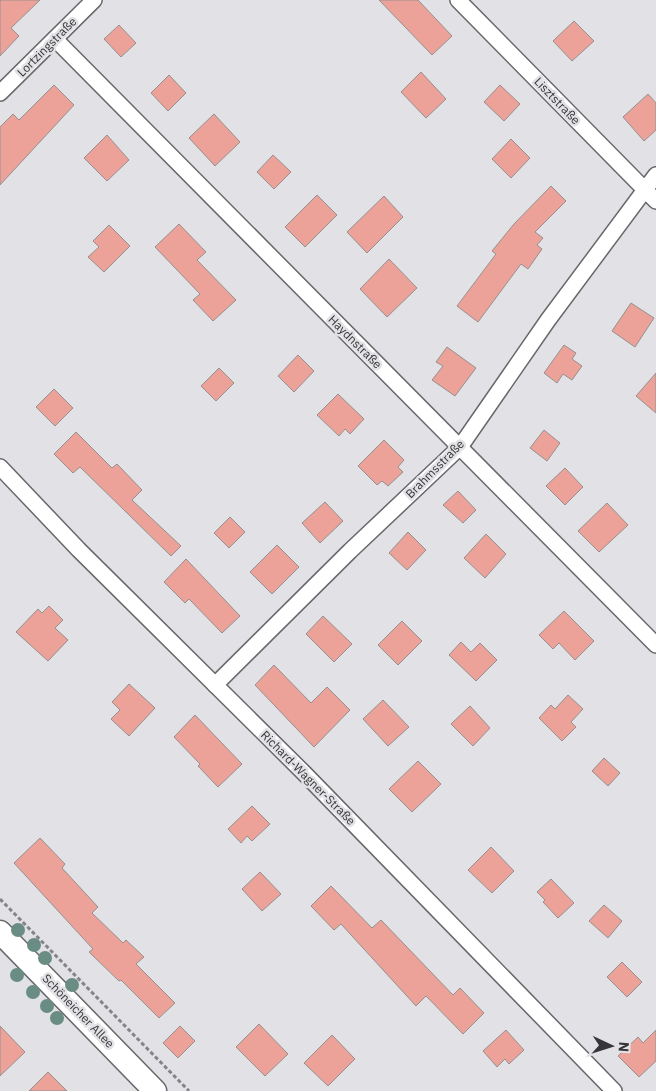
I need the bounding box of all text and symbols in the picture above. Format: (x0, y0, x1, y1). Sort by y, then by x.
street label: Lortzingstraße (14, 13, 80, 80)
street label: Lisztstraße (531, 74, 584, 128)
street label: Haydnstraße (325, 312, 386, 372)
street label: Brahmsstraße (402, 436, 467, 501)
street label: Richard-Wagner-Straße (258, 727, 359, 828)
street label: Schöneicher Allee (39, 971, 118, 1051)
north arrow (586, 1021, 636, 1071)
text: N (615, 1041, 633, 1053)

